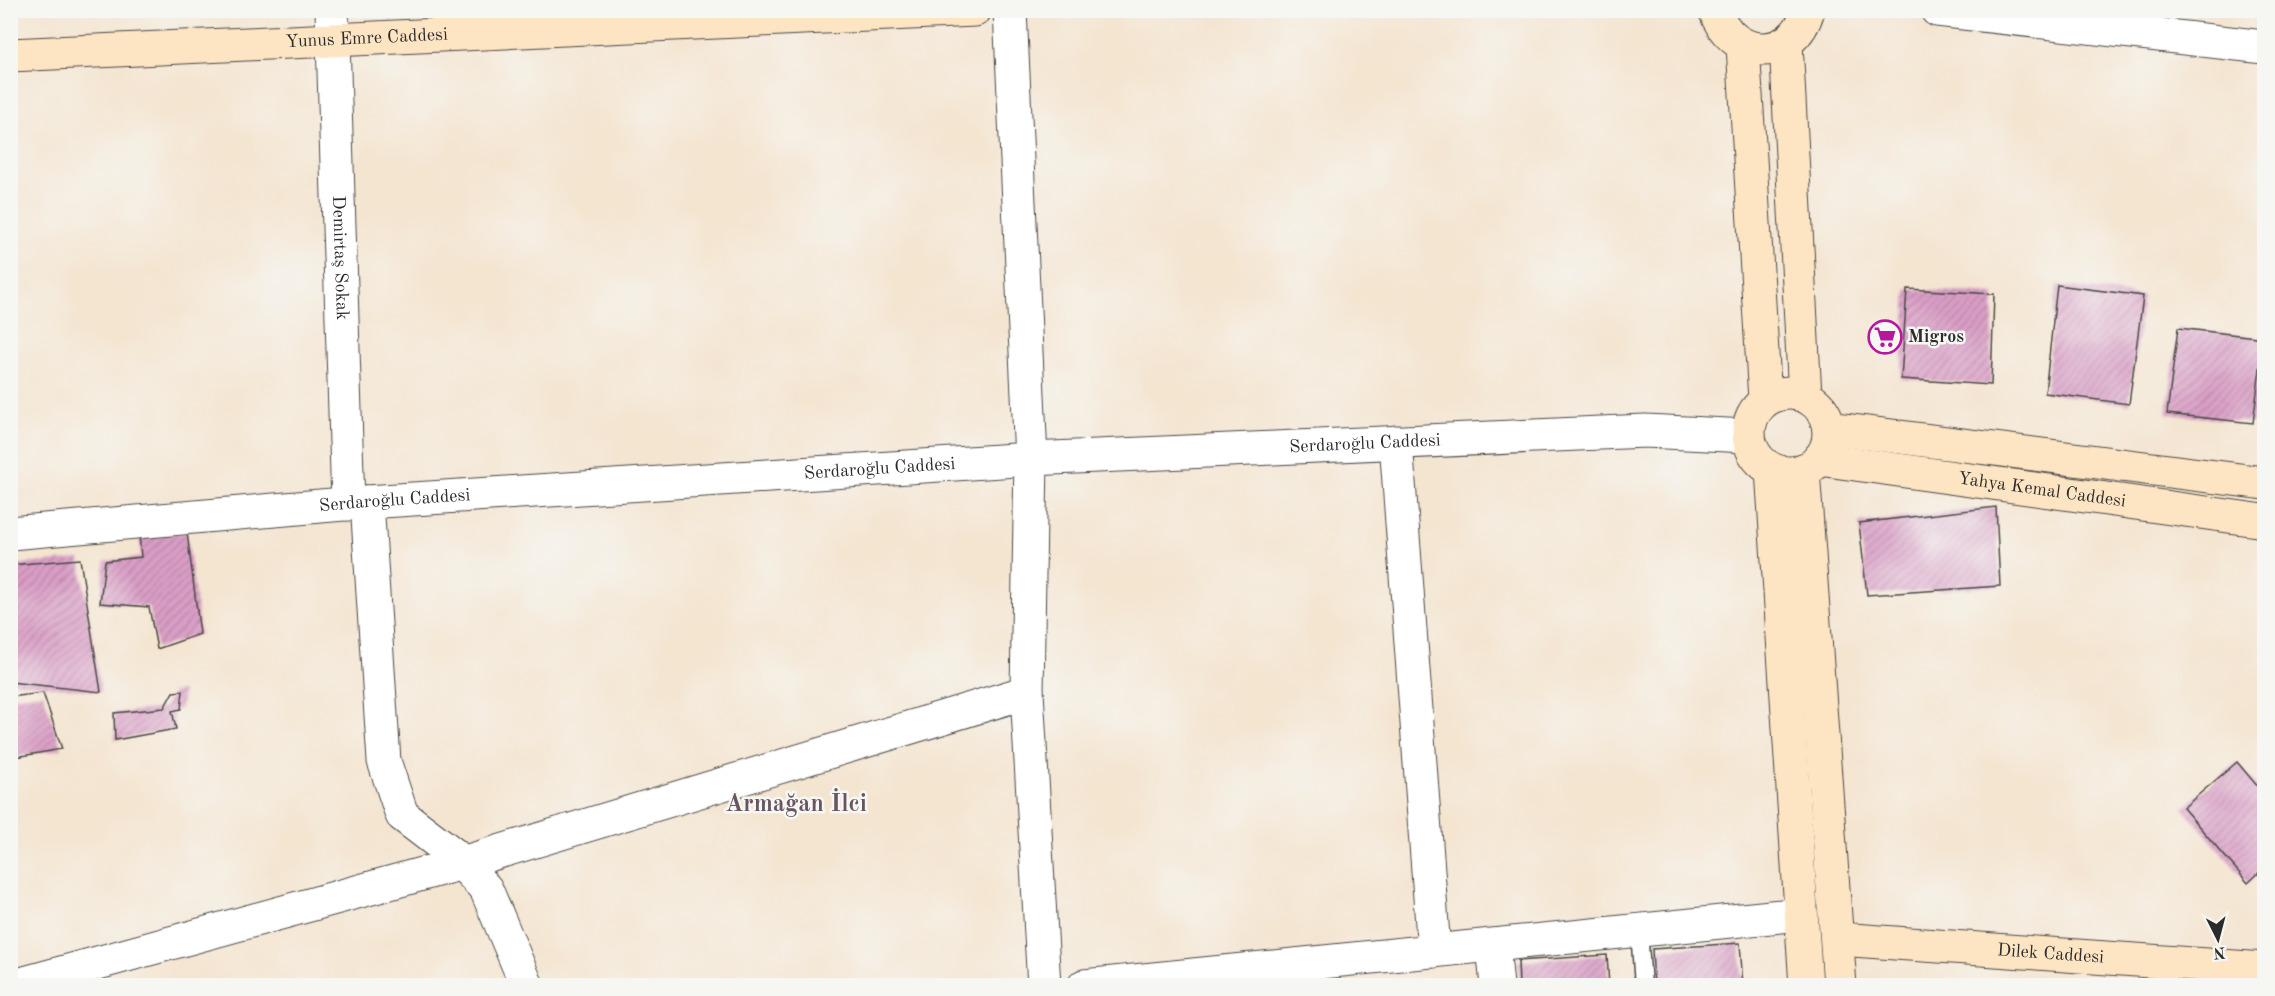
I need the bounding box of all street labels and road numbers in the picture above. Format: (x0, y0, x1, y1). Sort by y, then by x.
street label: Yunus Emre Caddesi (285, 26, 448, 51)
street label: Demirtaş Sokak (329, 195, 351, 320)
street label: Serdaroğlu Caddesi (1289, 431, 1441, 456)
street label: Serdaroğlu Caddesi (803, 455, 956, 483)
street label: Yahya Kemal Caddesi (1957, 469, 2127, 511)
street label: Serdaroğlu Caddesi (318, 486, 471, 515)
street label: Dilek Caddesi (1996, 941, 2105, 967)

